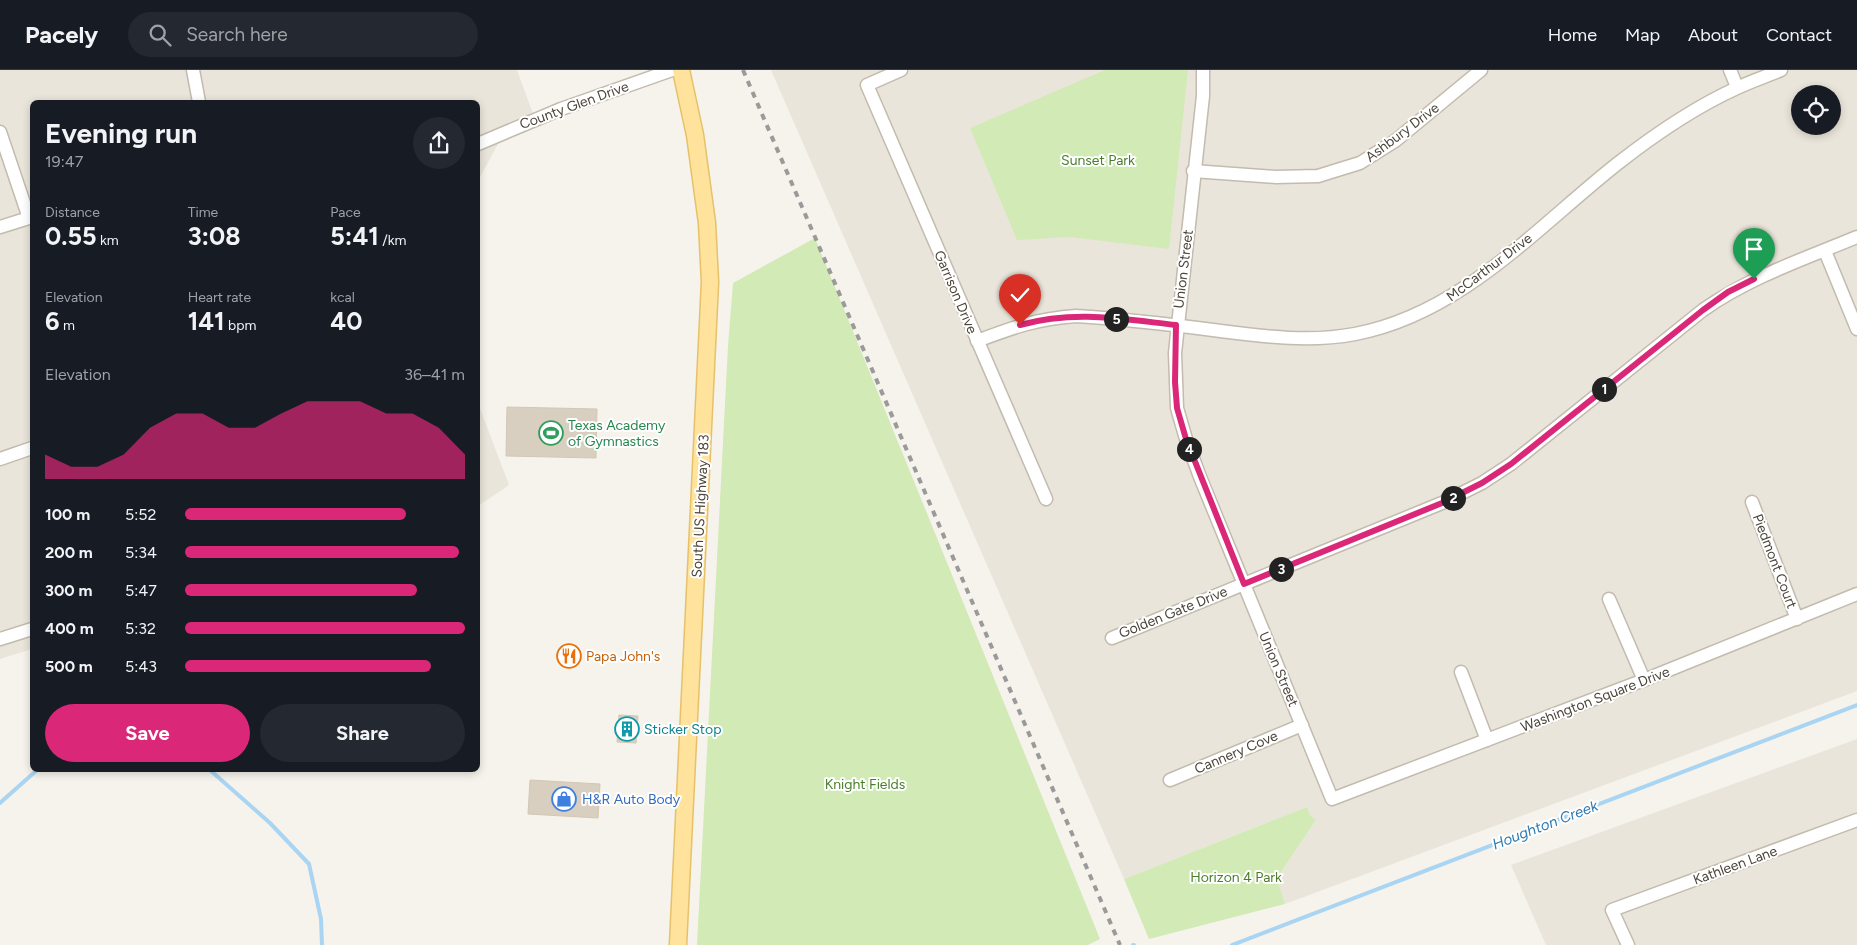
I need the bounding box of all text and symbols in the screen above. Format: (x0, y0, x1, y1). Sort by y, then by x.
search box (128, 12, 478, 57)
text: Pacely (25, 20, 98, 49)
icon: search (146, 21, 174, 49)
text: Search here (186, 23, 288, 46)
text: Home (1548, 24, 1597, 46)
text: Map (1625, 24, 1660, 46)
text: About (1688, 24, 1738, 46)
text: Contact (1766, 24, 1832, 46)
street label: County Glen Drive (517, 78, 631, 133)
map controls (1791, 85, 1841, 135)
button: locate (1791, 85, 1841, 135)
street label: Ashbury Drive (1362, 99, 1443, 166)
text: Evening run (45, 116, 197, 150)
button: share (413, 117, 465, 169)
text: 19:47 (45, 152, 83, 171)
park label: Sunset Park (1061, 152, 1135, 169)
text: Distance (45, 204, 100, 221)
text: Time (188, 204, 218, 221)
text: Pace (330, 204, 361, 221)
text: 0.55 (45, 221, 96, 251)
text: 3:08 (188, 221, 241, 251)
text: 5:41 (330, 221, 379, 251)
pin (1733, 228, 1775, 279)
street label: Union Street (1170, 229, 1197, 310)
street label: McCarthur Drive (1443, 229, 1536, 305)
text: km (96, 232, 119, 249)
text: /km (379, 232, 406, 249)
icon: arrive (1740, 235, 1768, 263)
street label: Garrison Drive (930, 248, 981, 337)
pin (999, 274, 1041, 325)
icon: check (1006, 281, 1034, 309)
text: Elevation (45, 289, 103, 306)
text: Heart rate (188, 289, 251, 306)
text: kcal (330, 289, 355, 306)
text: 6 (45, 306, 60, 336)
text: 141 (188, 306, 225, 336)
text: 40 (330, 306, 362, 336)
pin: 5 (1104, 306, 1128, 332)
text: 5 (1112, 311, 1121, 328)
text: m (60, 317, 75, 334)
text: bpm (225, 317, 256, 334)
text: Elevation (45, 365, 111, 384)
text: 36–41 m (404, 365, 465, 384)
pin: 1 (1592, 376, 1616, 402)
text: 1 (1602, 381, 1607, 398)
place label: Texas Academy of Gymnastics (568, 417, 666, 450)
sports icon: Texas Academy of Gymnastics (538, 420, 564, 446)
street label: South US Highway 183 (688, 434, 713, 578)
pin: 4 (1176, 436, 1202, 462)
text: 4 (1185, 441, 1194, 458)
pin: 2 (1440, 486, 1466, 510)
text: 2 (1449, 490, 1458, 507)
text: 100 m (45, 505, 90, 524)
text: 5:52 (125, 505, 156, 524)
street label: Piedmont Court (1749, 512, 1800, 611)
text: 200 m (45, 543, 93, 562)
text: 5:34 (125, 543, 157, 562)
pin: 3 (1268, 556, 1294, 582)
text: 3 (1278, 561, 1285, 578)
text: 300 m (45, 581, 92, 600)
text: 5:47 (125, 581, 157, 600)
street label: Golden Gate Drive (1116, 583, 1230, 642)
text: 400 m (45, 619, 94, 638)
text: 5:32 (125, 619, 156, 638)
street label: Union Street (1255, 629, 1302, 709)
restaurant icon: Papa John's (556, 643, 582, 669)
place label: Papa John's (586, 648, 660, 665)
text: 500 m (45, 657, 93, 676)
text: 5:43 (125, 657, 157, 676)
street label: Washington Square Drive (1518, 663, 1672, 736)
button: Save (45, 704, 250, 762)
button: Share (260, 704, 465, 762)
building icon: Sticker Stop (614, 716, 640, 742)
place label: Sticker Stop (644, 721, 721, 738)
street label: Cannery Cove (1192, 727, 1281, 778)
park label: Knight Fields (825, 776, 905, 793)
shop icon: H&R Auto Body (551, 786, 577, 812)
place label: H&R Auto Body (582, 791, 681, 808)
water label: Houghton Creek (1490, 796, 1601, 853)
street label: Kathleen Lane (1691, 842, 1780, 889)
park label: Horizon 4 Park (1190, 869, 1282, 886)

